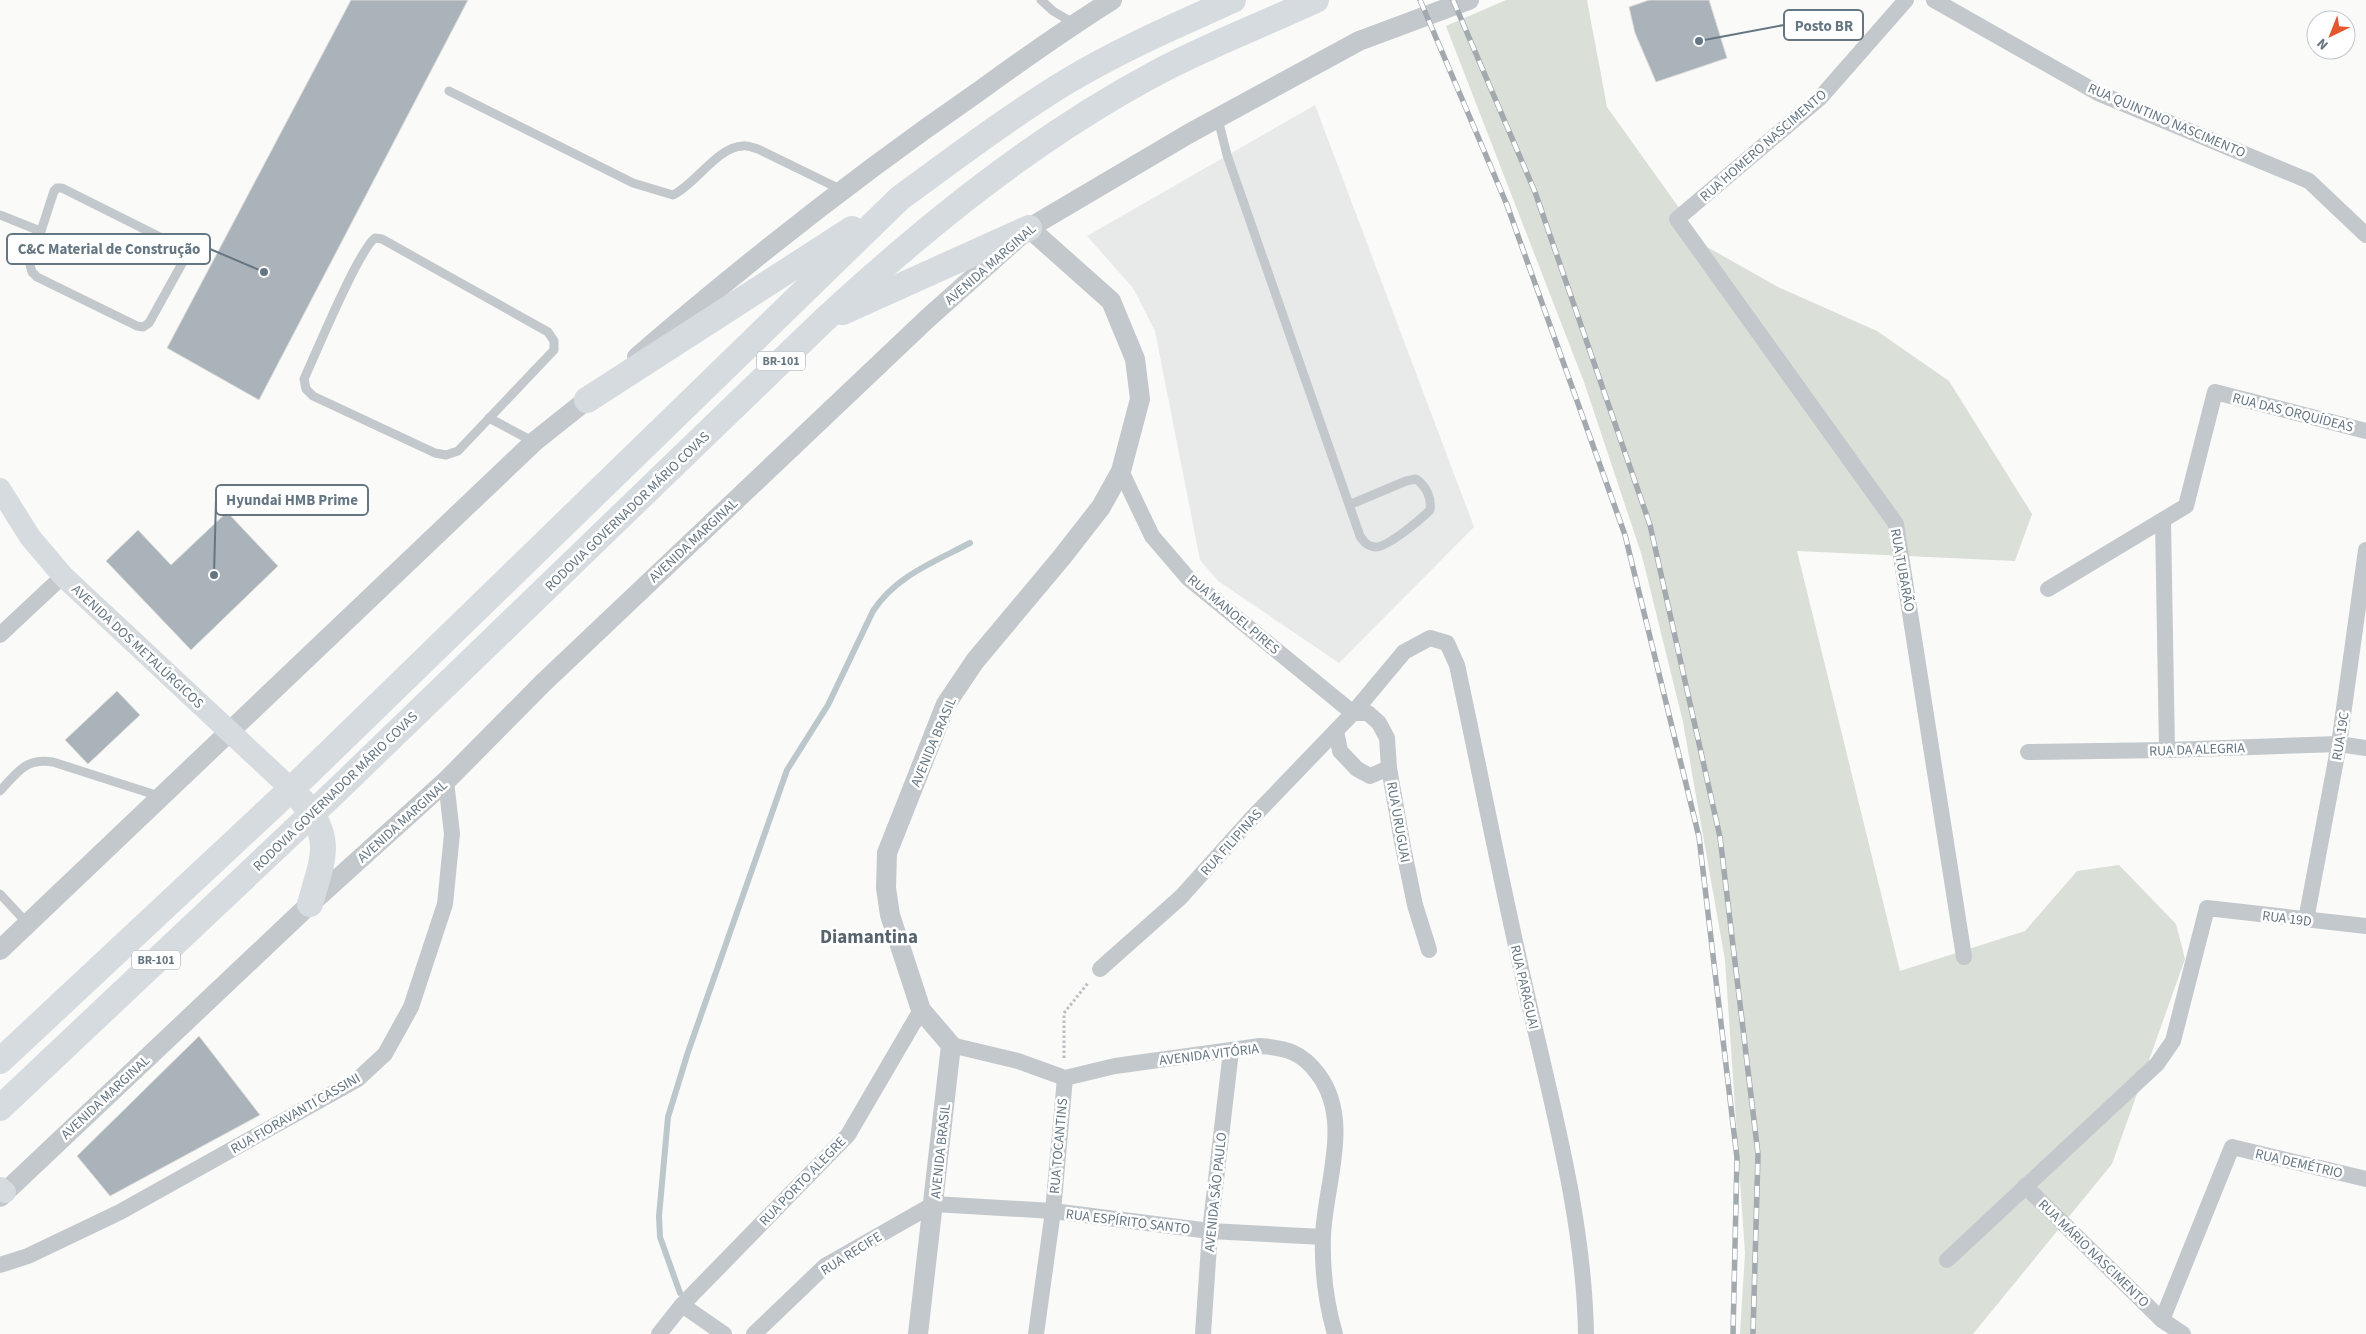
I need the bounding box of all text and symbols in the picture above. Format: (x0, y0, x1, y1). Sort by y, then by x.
callout: Posto BR (1784, 10, 1863, 40)
north arrow (2306, 10, 2356, 60)
text: Posto BR (1795, 16, 1853, 37)
text: N (2313, 33, 2333, 54)
street label: RUA QUINTINO NASCIMENTO (2085, 79, 2249, 163)
street label: RUA HOMERO NASCIMENTO (1696, 85, 1831, 206)
street label: AVENIDA MARGINAL (941, 219, 1041, 310)
callout: C&C Material de Construção (7, 234, 210, 264)
text: C&C Material de Construção (18, 239, 200, 260)
road number: BR-101 (757, 352, 805, 371)
street label: RUA DAS ORQUÍDEAS (2230, 388, 2355, 438)
street label: RODOVIA GOVERNADOR MÁRIO COVAS (541, 427, 715, 596)
callout: Hyundai HMB Prime (216, 485, 368, 515)
text: Hyundai HMB Prime (226, 490, 358, 511)
street label: AVENIDA MARGINAL (645, 494, 743, 587)
street label: RUA TUBARÃO (1885, 527, 1919, 613)
street label: RUA MANOEL PIRES (1183, 570, 1284, 659)
street label: AVENIDA DOS METALÚRGICOS (67, 580, 208, 713)
street label: AVENIDA BRASIL (906, 694, 962, 790)
street label: RODOVIA GOVERNADOR MÁRIO COVAS (249, 707, 423, 876)
street label: RUA 19C (2327, 710, 2355, 762)
street label: RUA DA ALEGRIA (2149, 738, 2246, 762)
street label: AVENIDA MARGINAL (353, 776, 452, 868)
street label: RUA URUGUAI (1381, 780, 1415, 864)
street label: RUA FILIPINAS (1196, 805, 1267, 881)
street label: RUA 19D (2261, 906, 2313, 932)
district label: Diamantina (820, 924, 918, 951)
street label: RUA PARAGUAI (1505, 943, 1543, 1031)
road number: BR-101 (132, 950, 180, 970)
street label: AVENIDA VITÓRIA (1158, 1039, 1260, 1071)
street label: AVENIDA MARGINAL (57, 1051, 155, 1144)
street label: RUA FIORAVANTI CASSINI (227, 1068, 364, 1159)
street label: RUA TOCANTINS (1045, 1097, 1073, 1195)
street label: AVENIDA BRASIL (926, 1102, 956, 1200)
street label: AVENIDA SÃO PAULO (1200, 1131, 1232, 1253)
street label: RUA PORTO ALEGRE (755, 1133, 851, 1231)
street label: RUA DEMÉTRIO (2253, 1144, 2344, 1184)
street label: RUA MÁRIO NASCIMENTO (2033, 1195, 2153, 1312)
street label: RUA ESPÍRITO SANTO (1065, 1204, 1191, 1240)
street label: RUA RECIFE (817, 1227, 886, 1280)

